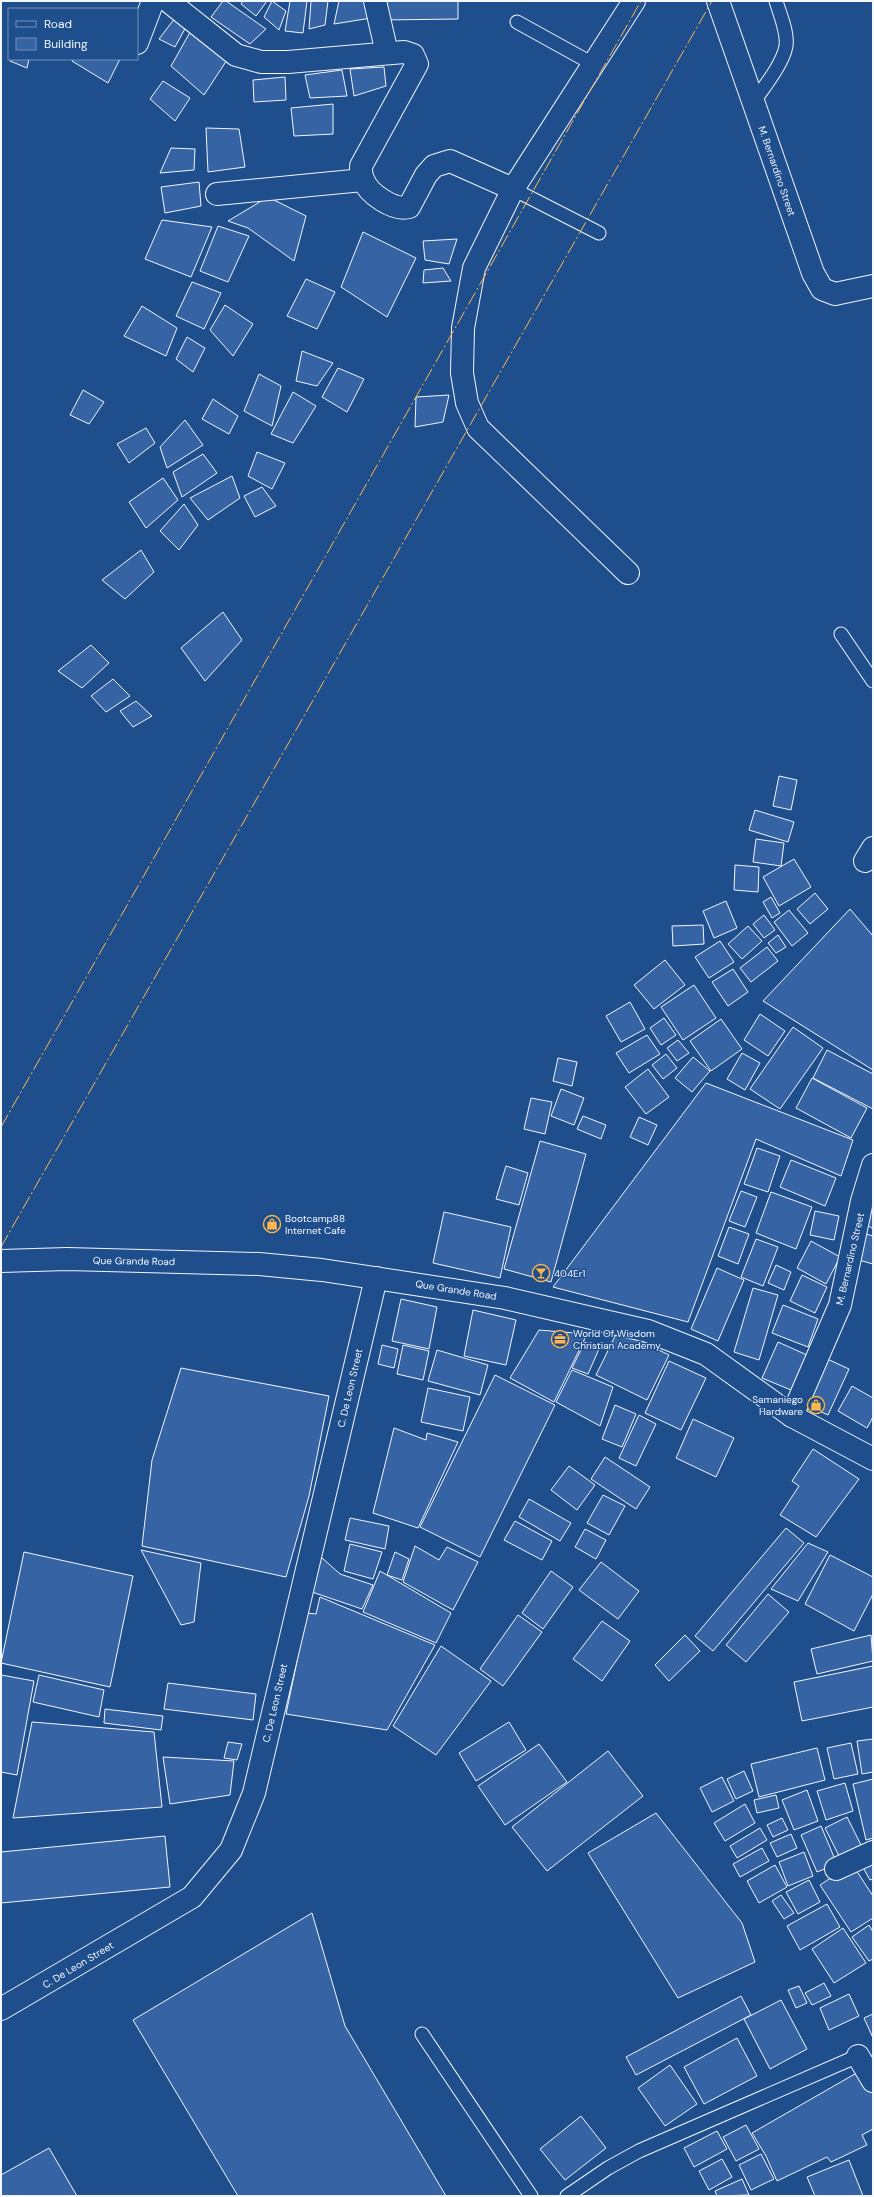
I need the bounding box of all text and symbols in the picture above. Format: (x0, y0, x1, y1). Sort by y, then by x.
legend (8, 8, 138, 60)
text: Road (44, 16, 72, 32)
text: Building (44, 36, 88, 52)
street label: M. Bernardino Street (755, 124, 799, 218)
street label: M. Bernardino Street (833, 1211, 867, 1307)
place label: Bootcamp88 Internet Cafe (285, 1212, 346, 1237)
shop icon: Bootcamp88 Internet Cafe (262, 1214, 282, 1234)
street label: Que Grande Road (93, 1254, 175, 1268)
bar icon: 404Er1 (531, 1263, 551, 1283)
place label: 404Er1 (554, 1267, 585, 1280)
street label: Que Grande Road (414, 1277, 498, 1303)
place label: World Of Wisdom Christian Academy (573, 1327, 661, 1352)
office icon: World Of Wisdom Christian Academy (550, 1329, 570, 1349)
street label: C. De Leon Street (335, 1347, 365, 1429)
place label: Samaniego Hardware (752, 1393, 803, 1418)
shop icon: Samaniego Hardware (806, 1395, 826, 1415)
street label: C. De Leon Street (260, 1662, 290, 1744)
street label: C. De Leon Street (40, 1939, 116, 1991)

